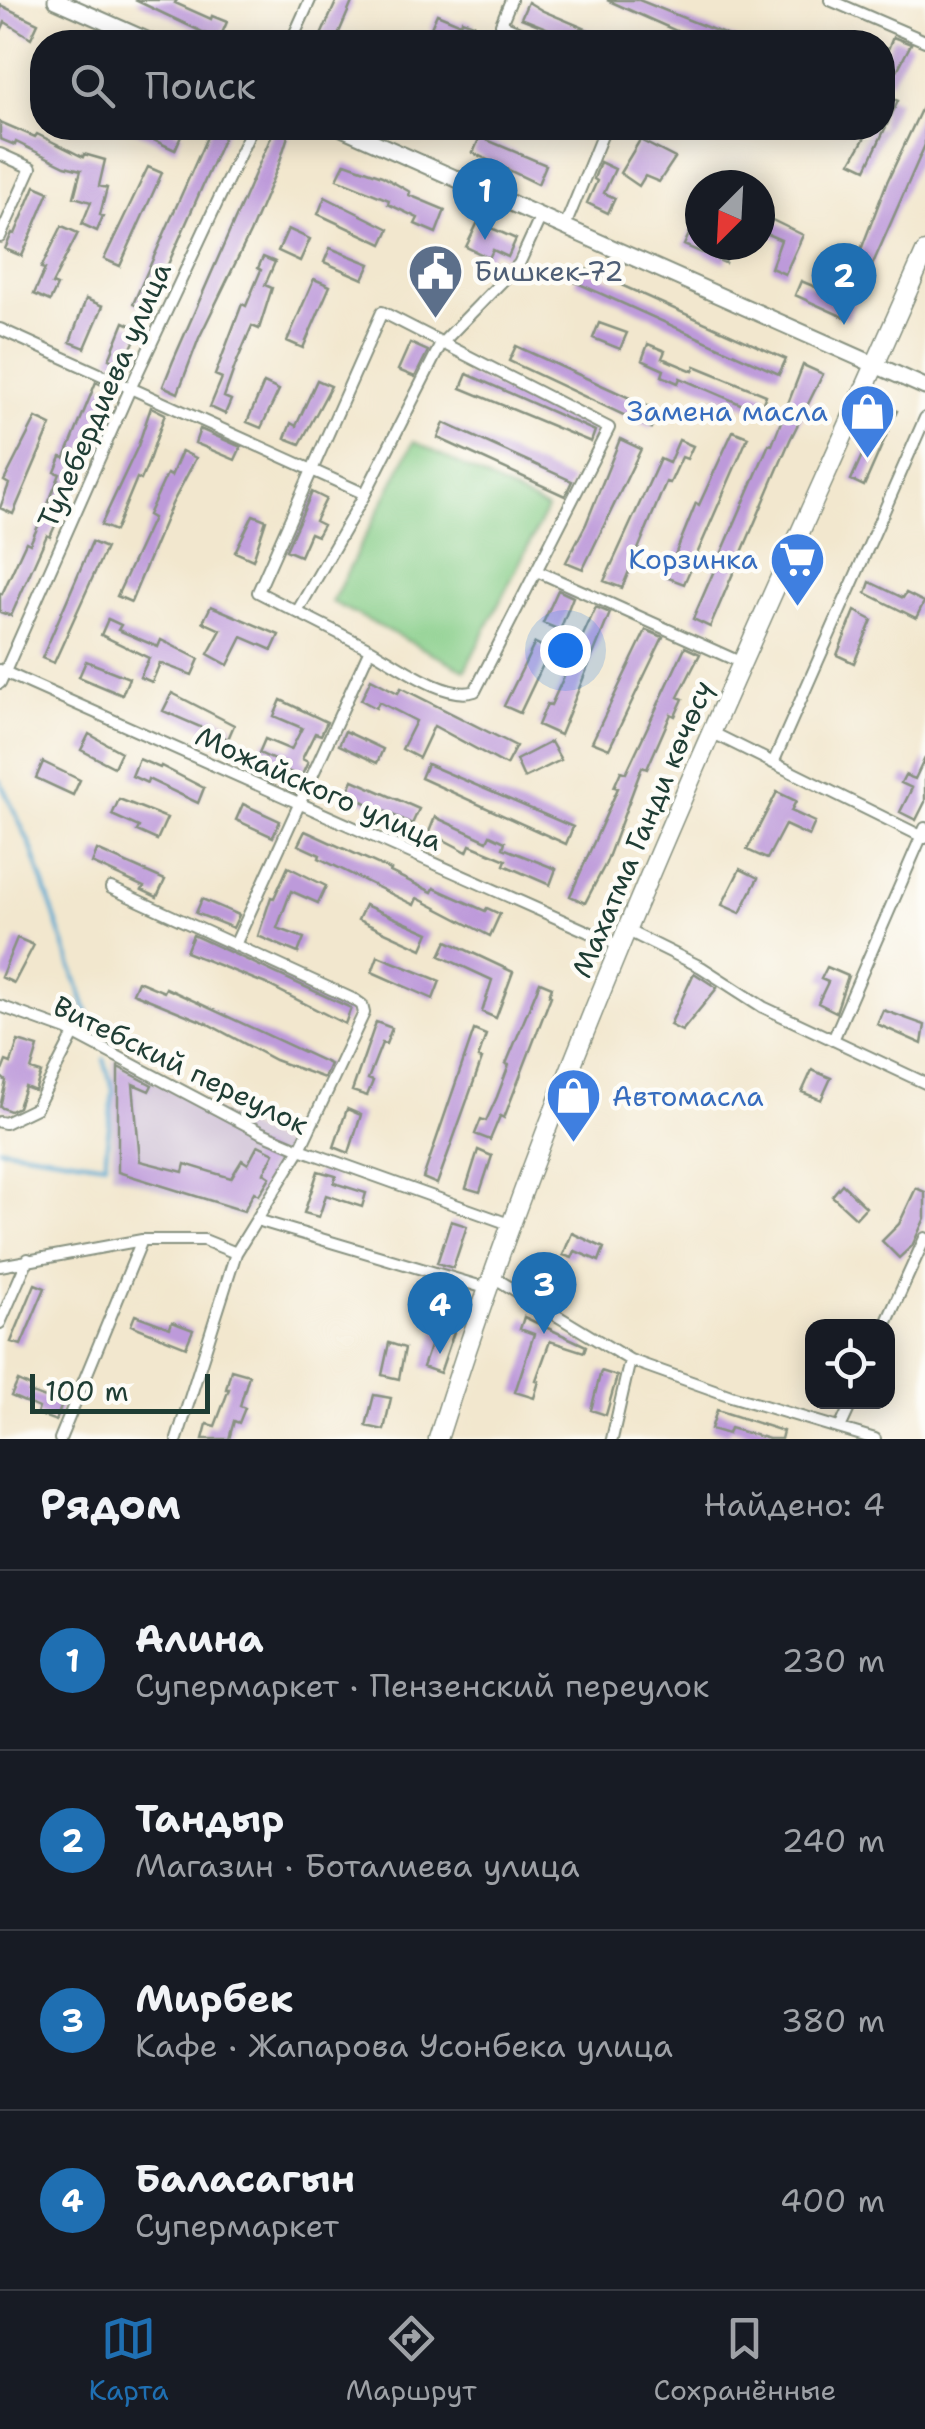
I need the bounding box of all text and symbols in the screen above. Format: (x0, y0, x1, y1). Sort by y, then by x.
search box (30, 30, 895, 140)
icon: search (65, 58, 120, 113)
text: Поиск (145, 60, 256, 111)
pin: 1 (452, 158, 518, 240)
north arrow (685, 170, 775, 260)
public building icon: Бишкек-72 (405, 241, 465, 320)
pin: 2 (812, 242, 876, 325)
place label: Бишкек-72 (474, 252, 624, 290)
street label: Тулебердиева улица (28, 256, 180, 534)
shop icon: Замена масла (837, 381, 897, 460)
place label: Замена масла (627, 392, 828, 430)
supermarket icon: Корзинка (767, 529, 827, 608)
place label: Корзинка (628, 540, 758, 578)
your location (540, 625, 591, 676)
street label: Махатма Ганди көчөсү (562, 675, 722, 983)
street label: Можайского улица (189, 716, 449, 860)
street label: Витебский переулок (47, 987, 315, 1143)
shop icon: Автомасла (543, 1066, 603, 1145)
place label: Автомасла (612, 1077, 764, 1115)
pin: 3 (512, 1252, 576, 1334)
pin: 4 (408, 1272, 472, 1354)
map controls (805, 1319, 895, 1409)
button: locate (805, 1319, 895, 1409)
scale bar (30, 1369, 210, 1414)
text: 100 m (45, 1372, 129, 1410)
text: Рядом (40, 1476, 181, 1532)
text: Найдено: 4 (704, 1483, 885, 1526)
text: Алина (135, 1613, 264, 1664)
text: 1 (65, 1639, 80, 1682)
text: 230 m (782, 1639, 885, 1682)
text: Супермаркет · Пензенский переулок (135, 1664, 709, 1707)
text: Тандыр (135, 1793, 284, 1844)
text: 2 (61, 1819, 84, 1862)
text: 240 m (782, 1819, 885, 1862)
text: Магазин · Боталиева улица (135, 1844, 580, 1887)
text: Мирбек (135, 1973, 293, 2024)
text: 3 (61, 1999, 84, 2042)
text: 380 m (781, 1999, 885, 2042)
text: Кафе · Жапарова Усонбека улица (135, 2024, 673, 2067)
text: Баласагын (135, 2153, 355, 2204)
text: 4 (61, 2179, 84, 2222)
text: 400 m (780, 2179, 885, 2222)
text: Супермаркет (135, 2204, 339, 2247)
tab: Карта (89, 2311, 169, 2409)
tab: Маршрут (346, 2311, 476, 2409)
tab: Сохранённые (654, 2311, 836, 2409)

